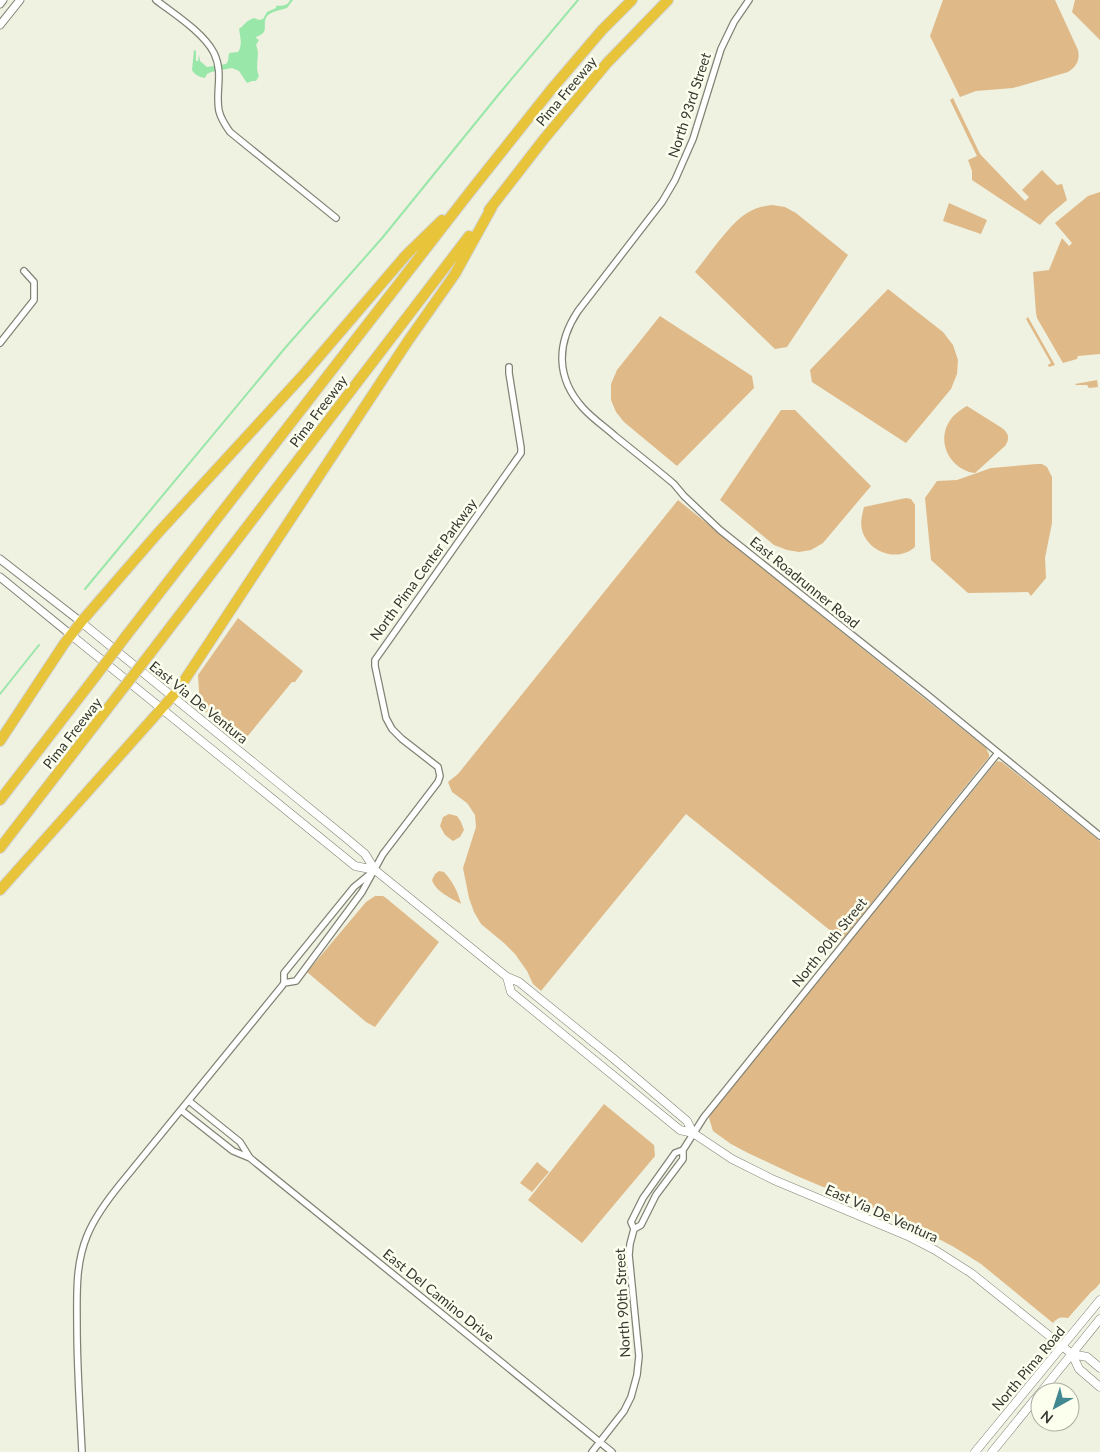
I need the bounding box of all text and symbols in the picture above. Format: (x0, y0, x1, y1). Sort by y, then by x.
street label: North 93rd Street (664, 50, 714, 160)
street label: Pima Freeway (532, 52, 601, 129)
street label: Pima Freeway (285, 371, 351, 450)
street label: North Pima Center Parkway (366, 494, 481, 643)
street label: East Roadrunner Road (747, 533, 863, 631)
street label: East Via De Ventura (146, 657, 252, 747)
street label: Pima Freeway (39, 693, 106, 772)
street label: North 90th Street (788, 894, 870, 990)
street label: East Via De Ventura (823, 1180, 941, 1246)
street label: East Del Camino Drive (380, 1245, 498, 1345)
street label: North 90th Street (611, 1248, 633, 1358)
street label: North Pima Road (988, 1322, 1068, 1414)
north arrow (1030, 1382, 1080, 1432)
text: N (1037, 1407, 1056, 1427)

